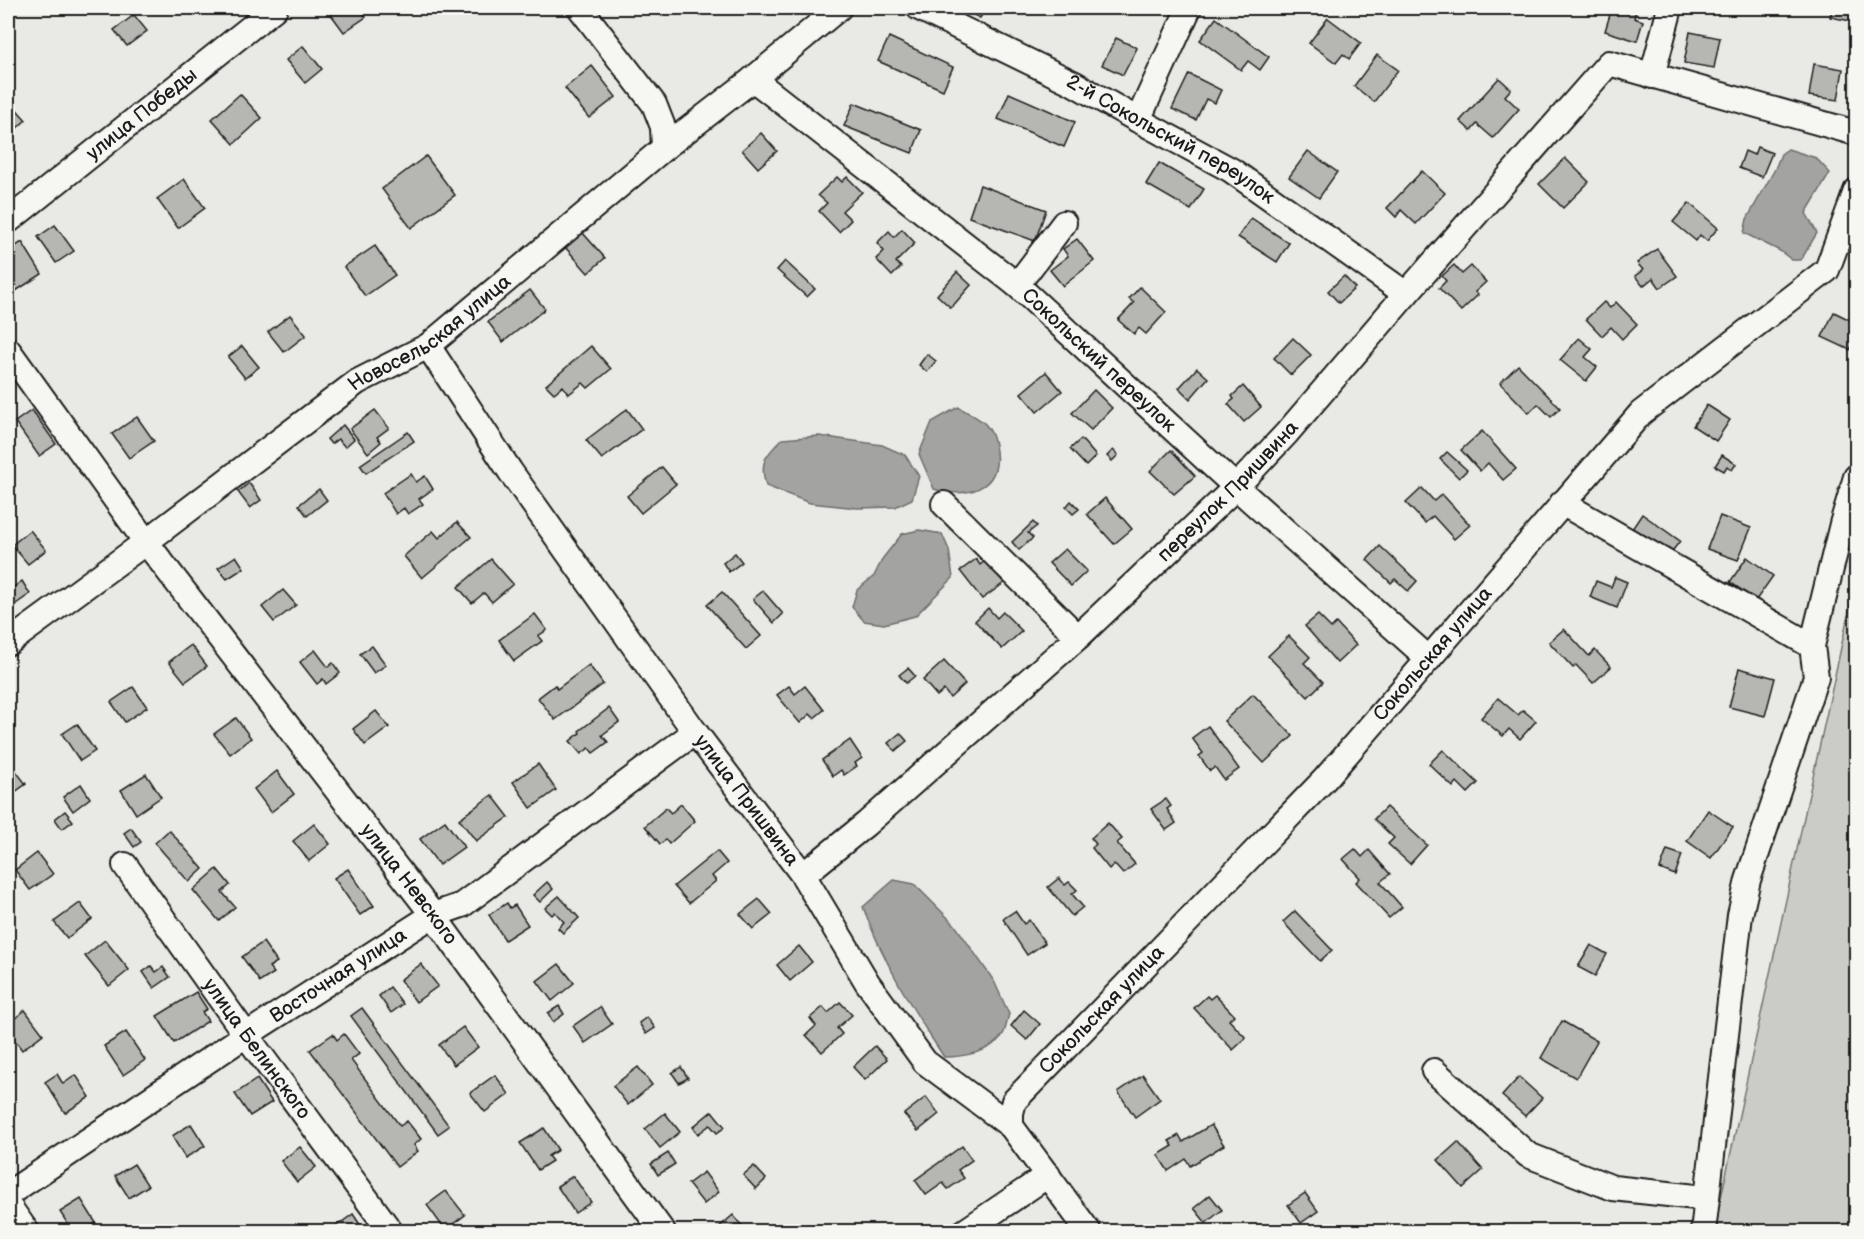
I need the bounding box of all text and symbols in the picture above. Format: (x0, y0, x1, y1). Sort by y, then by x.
street label: улица Победы (81, 63, 202, 166)
street label: 2-й Сокольский переулок (1062, 70, 1280, 209)
street label: Новосельская улица (343, 269, 516, 396)
street label: Сокольский переулок (1017, 283, 1181, 438)
street label: переулок Пришвина (1153, 416, 1304, 567)
street label: Сокольская улица (1368, 582, 1497, 726)
street label: улица Пришвина (689, 730, 804, 871)
street label: улица Невского (355, 819, 463, 949)
street label: Восточная улица (266, 923, 411, 1028)
street label: Сокольская улица (1034, 940, 1170, 1079)
street label: улица Белинского (198, 974, 316, 1124)

